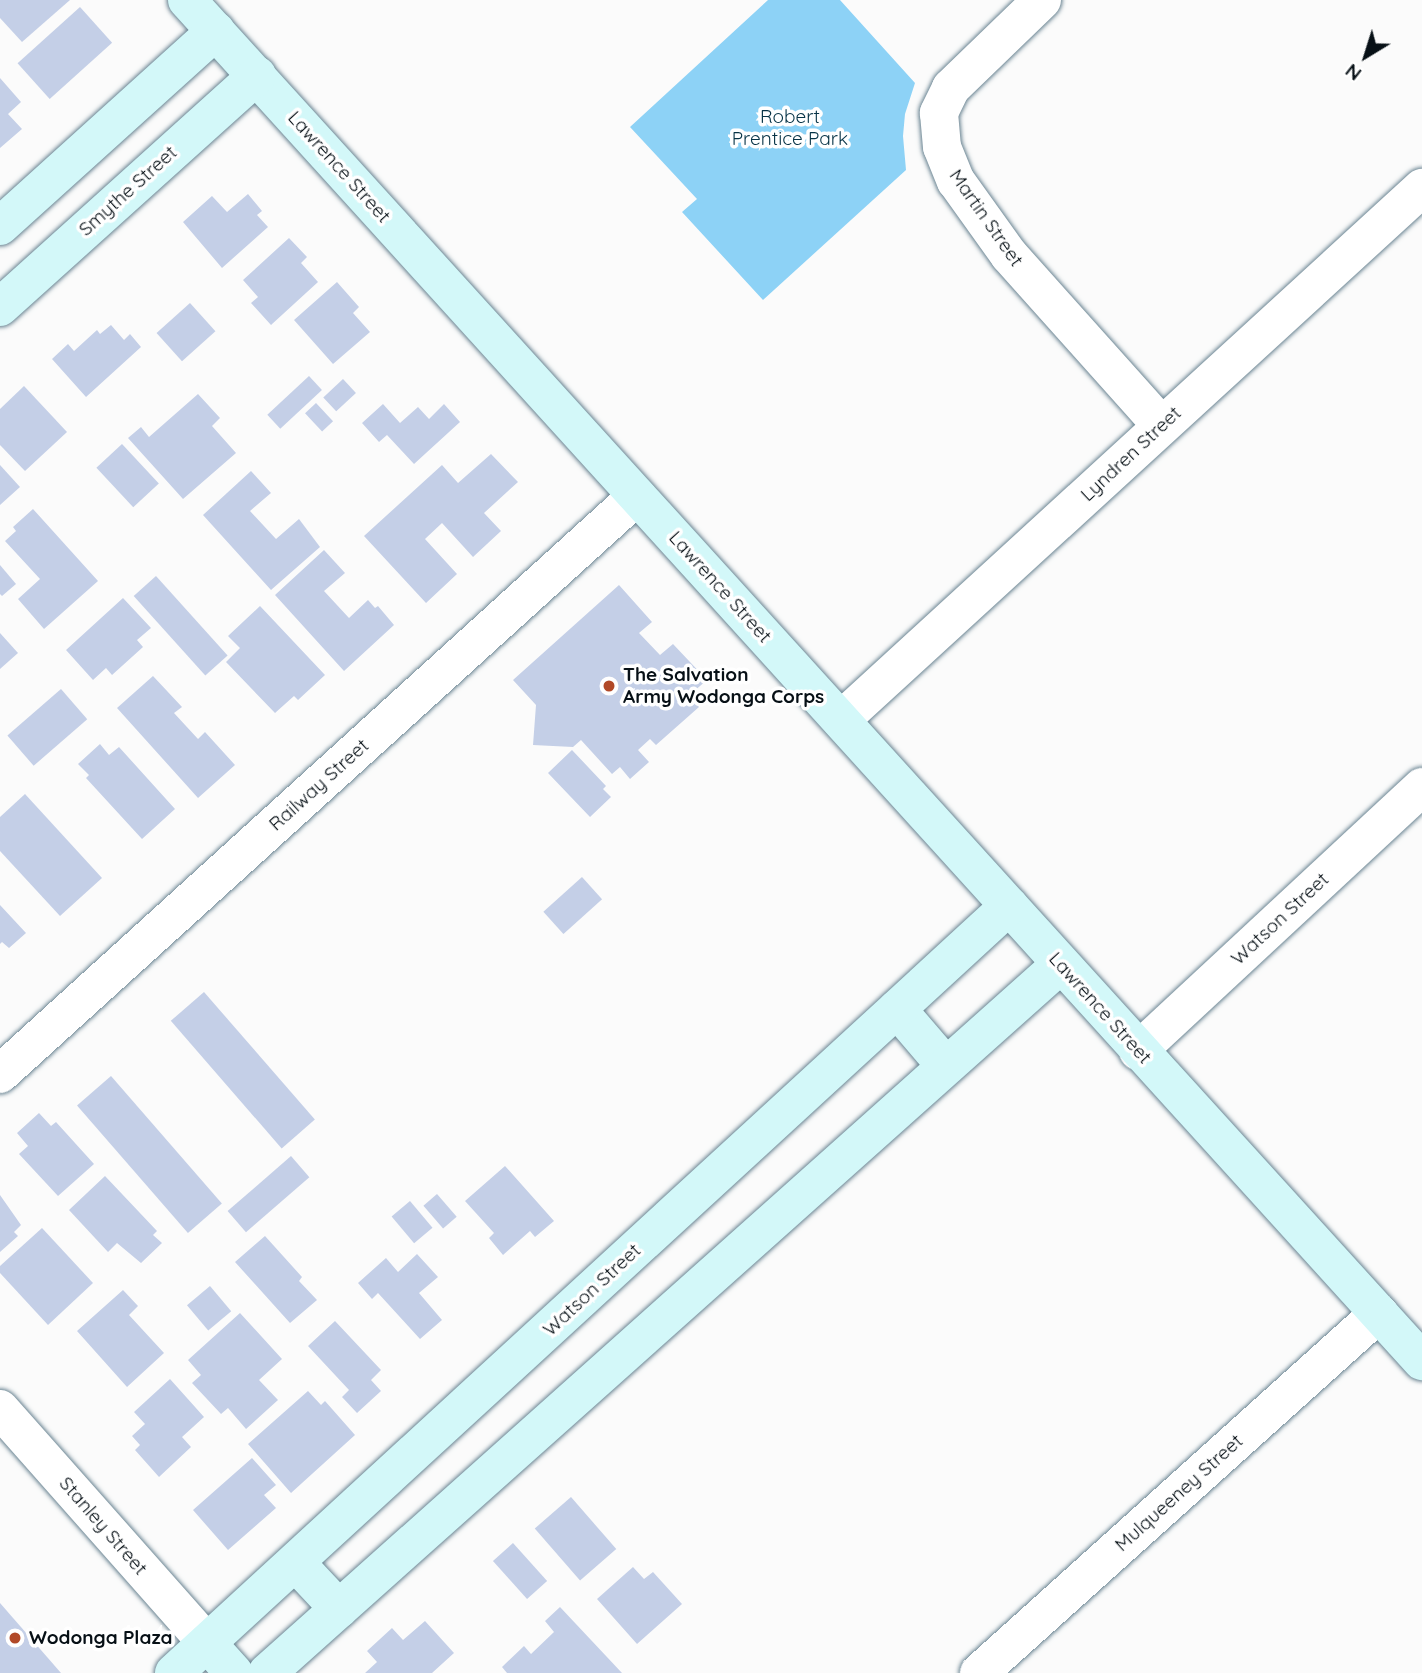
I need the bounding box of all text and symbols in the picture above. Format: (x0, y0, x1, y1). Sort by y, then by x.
north arrow (1331, 21, 1401, 91)
text: N (1340, 59, 1366, 86)
park label: Robert Prentice Park (732, 106, 848, 150)
street label: Lawrence Street (283, 107, 395, 227)
street label: Smythe Street (74, 141, 182, 241)
street label: Martin Street (944, 165, 1028, 271)
street label: Lyndren Street (1076, 402, 1186, 506)
street label: Lawrence Street (664, 527, 776, 647)
place label: The Salvation Army Wodonga Corps (623, 664, 824, 708)
marker: The Salvation Army Wodonga Corps (601, 678, 617, 694)
street label: Railway Street (264, 734, 374, 836)
street label: Watson Street (1227, 868, 1333, 970)
street label: Lawrence Street (1044, 948, 1156, 1068)
street label: Watson Street (539, 1239, 645, 1341)
street label: Mulqueeney Street (1110, 1430, 1248, 1556)
street label: Stanley Street (54, 1472, 152, 1580)
place label: Wodonga Plaza (29, 1627, 173, 1649)
marker: Wodonga Plaza (7, 1630, 23, 1646)

